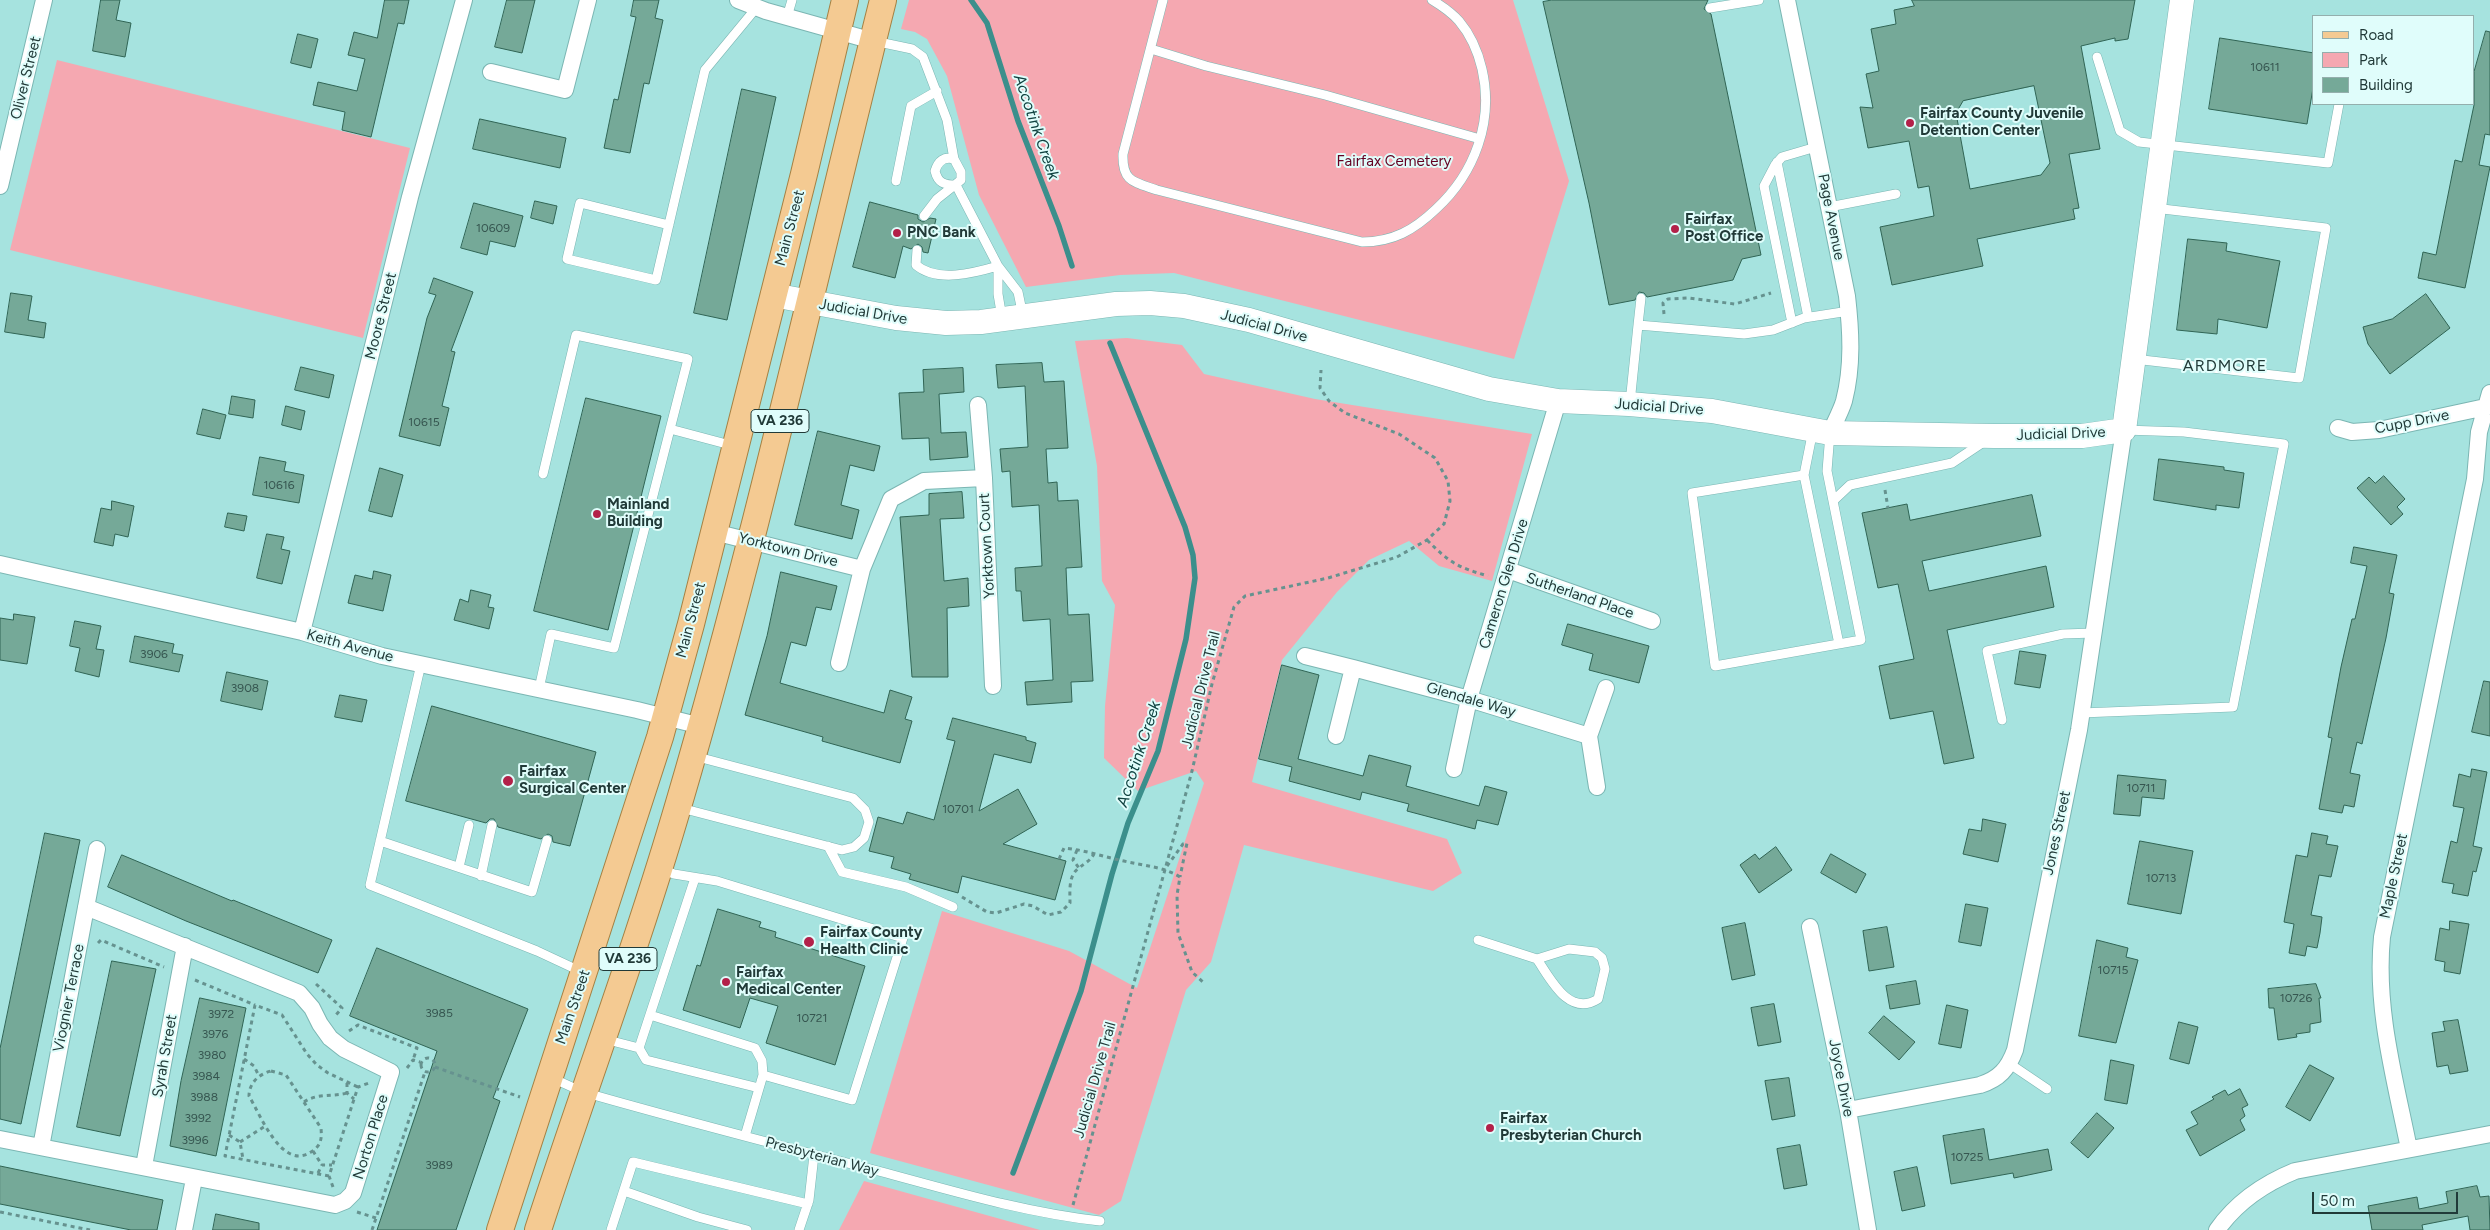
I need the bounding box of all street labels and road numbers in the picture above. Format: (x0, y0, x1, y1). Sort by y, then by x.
street label: Oliver Street (7, 35, 45, 121)
street label: Page Avenue (1814, 172, 1848, 262)
street label: Main Street (771, 188, 809, 268)
street label: Moore Street (361, 271, 401, 361)
street label: Judicial Drive (817, 295, 909, 329)
street label: Judicial Drive (1219, 306, 1309, 346)
street label: Judicial Drive (1614, 395, 1704, 419)
street label: Cupp Drive (2373, 406, 2451, 438)
road number: VA 236 (751, 410, 809, 432)
street label: Judicial Drive (2016, 423, 2106, 445)
street label: Yorktown Court (975, 493, 999, 599)
street label: Cameron Glen Drive (1476, 517, 1532, 651)
street label: Yorktown Drive (736, 529, 840, 571)
street label: Sutherland Place (1524, 569, 1636, 623)
street label: Main Street (672, 580, 710, 660)
street label: Keith Avenue (305, 626, 395, 666)
street label: Judicial Drive Trail (1178, 630, 1224, 750)
street label: Glendale Way (1424, 679, 1518, 721)
street label: Jones Street (2039, 789, 2075, 877)
street label: Maple Street (2376, 832, 2412, 920)
street label: Viognier Terrace (50, 942, 88, 1054)
road number: VA 236 (599, 948, 657, 971)
street label: Main Street (552, 967, 594, 1047)
street label: Syrah Street (149, 1013, 181, 1099)
street label: Judicial Drive Trail (1070, 1020, 1120, 1140)
street label: Joyce Drive (1825, 1038, 1857, 1118)
street label: Norton Place (350, 1092, 392, 1182)
street label: Presbyterian Way (763, 1133, 881, 1181)

